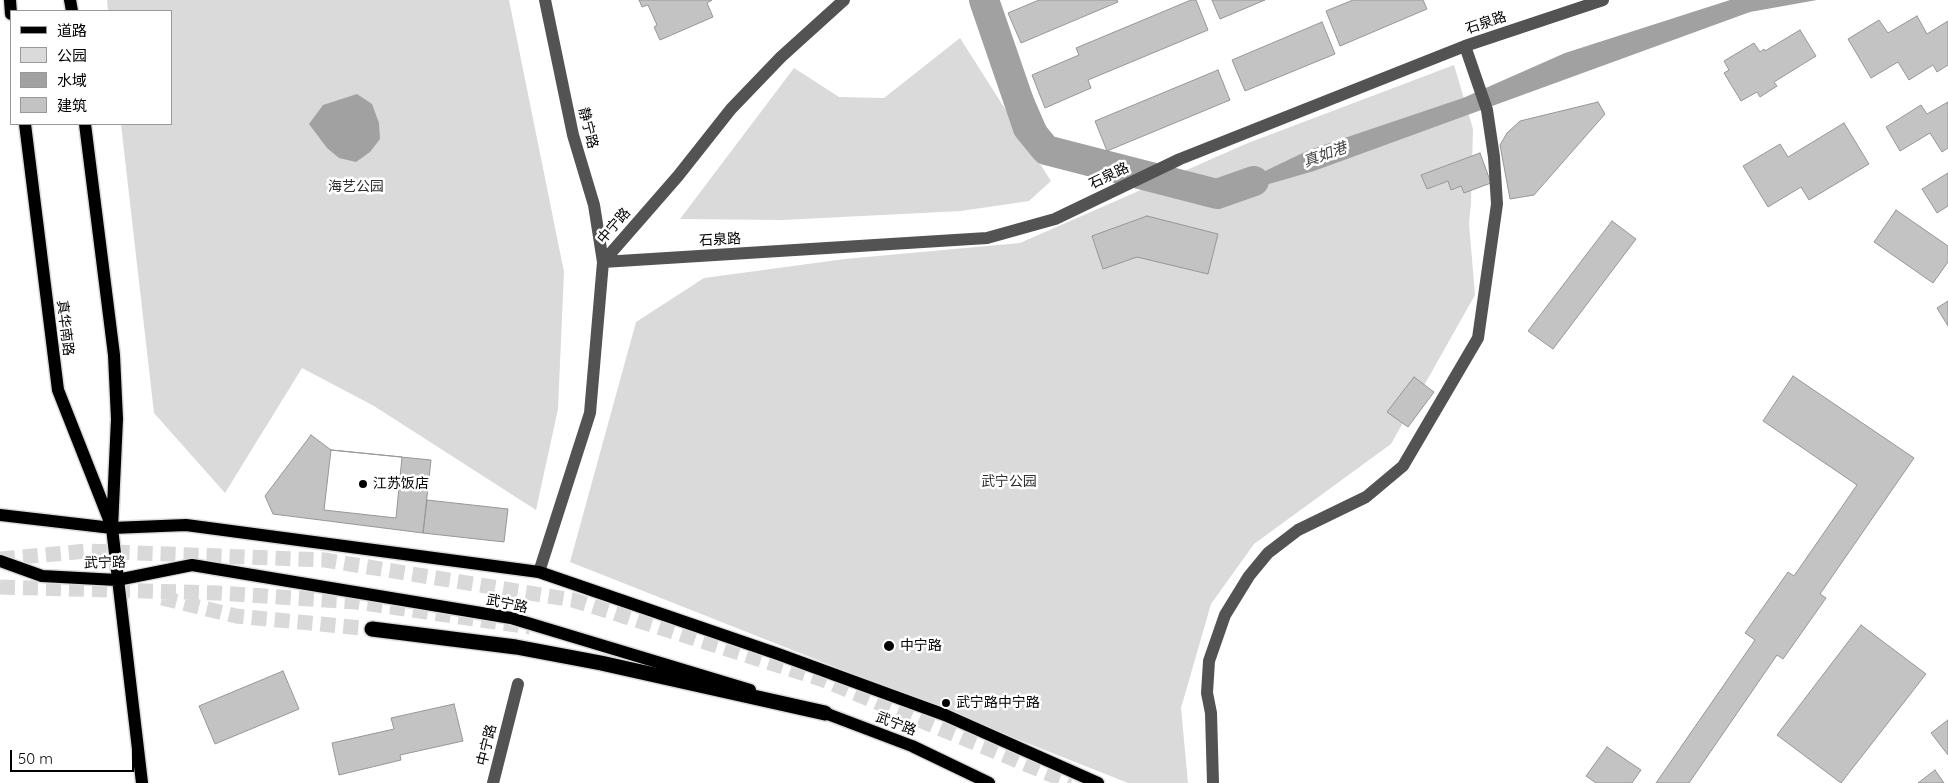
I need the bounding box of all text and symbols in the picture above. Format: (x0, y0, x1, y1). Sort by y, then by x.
street label: 石泉路 (1463, 8, 1509, 38)
legend (10, 10, 172, 125)
text: 道路 (57, 21, 87, 40)
text: 公园 (57, 46, 87, 65)
text: 水域 (57, 71, 87, 90)
text: 建筑 (57, 96, 87, 115)
street label: 静宁路 (575, 106, 601, 150)
water label: 真如港 (1301, 139, 1349, 171)
street label: 石泉路 (1086, 159, 1132, 193)
park label: 海艺公园 (328, 179, 384, 195)
street label: 中宁路 (594, 205, 634, 247)
street label: 石泉路 (699, 231, 741, 249)
street label: 真华南路 (53, 299, 77, 357)
park label: 武宁公园 (981, 474, 1037, 490)
place label: 江苏饭店 (373, 476, 429, 492)
marker: 江苏饭店 (357, 478, 369, 490)
street label: 武宁路 (84, 554, 126, 572)
street label: 武宁路 (485, 591, 529, 617)
place label: 中宁路 (900, 638, 942, 654)
marker: 中宁路 (882, 639, 896, 653)
place label: 武宁路中宁路 (956, 695, 1040, 711)
marker: 武宁路中宁路 (940, 697, 952, 709)
street label: 武宁路 (873, 709, 919, 739)
street label: 中宁路 (474, 723, 500, 767)
scale bar (12, 740, 136, 772)
text: 50 m (18, 749, 53, 768)

